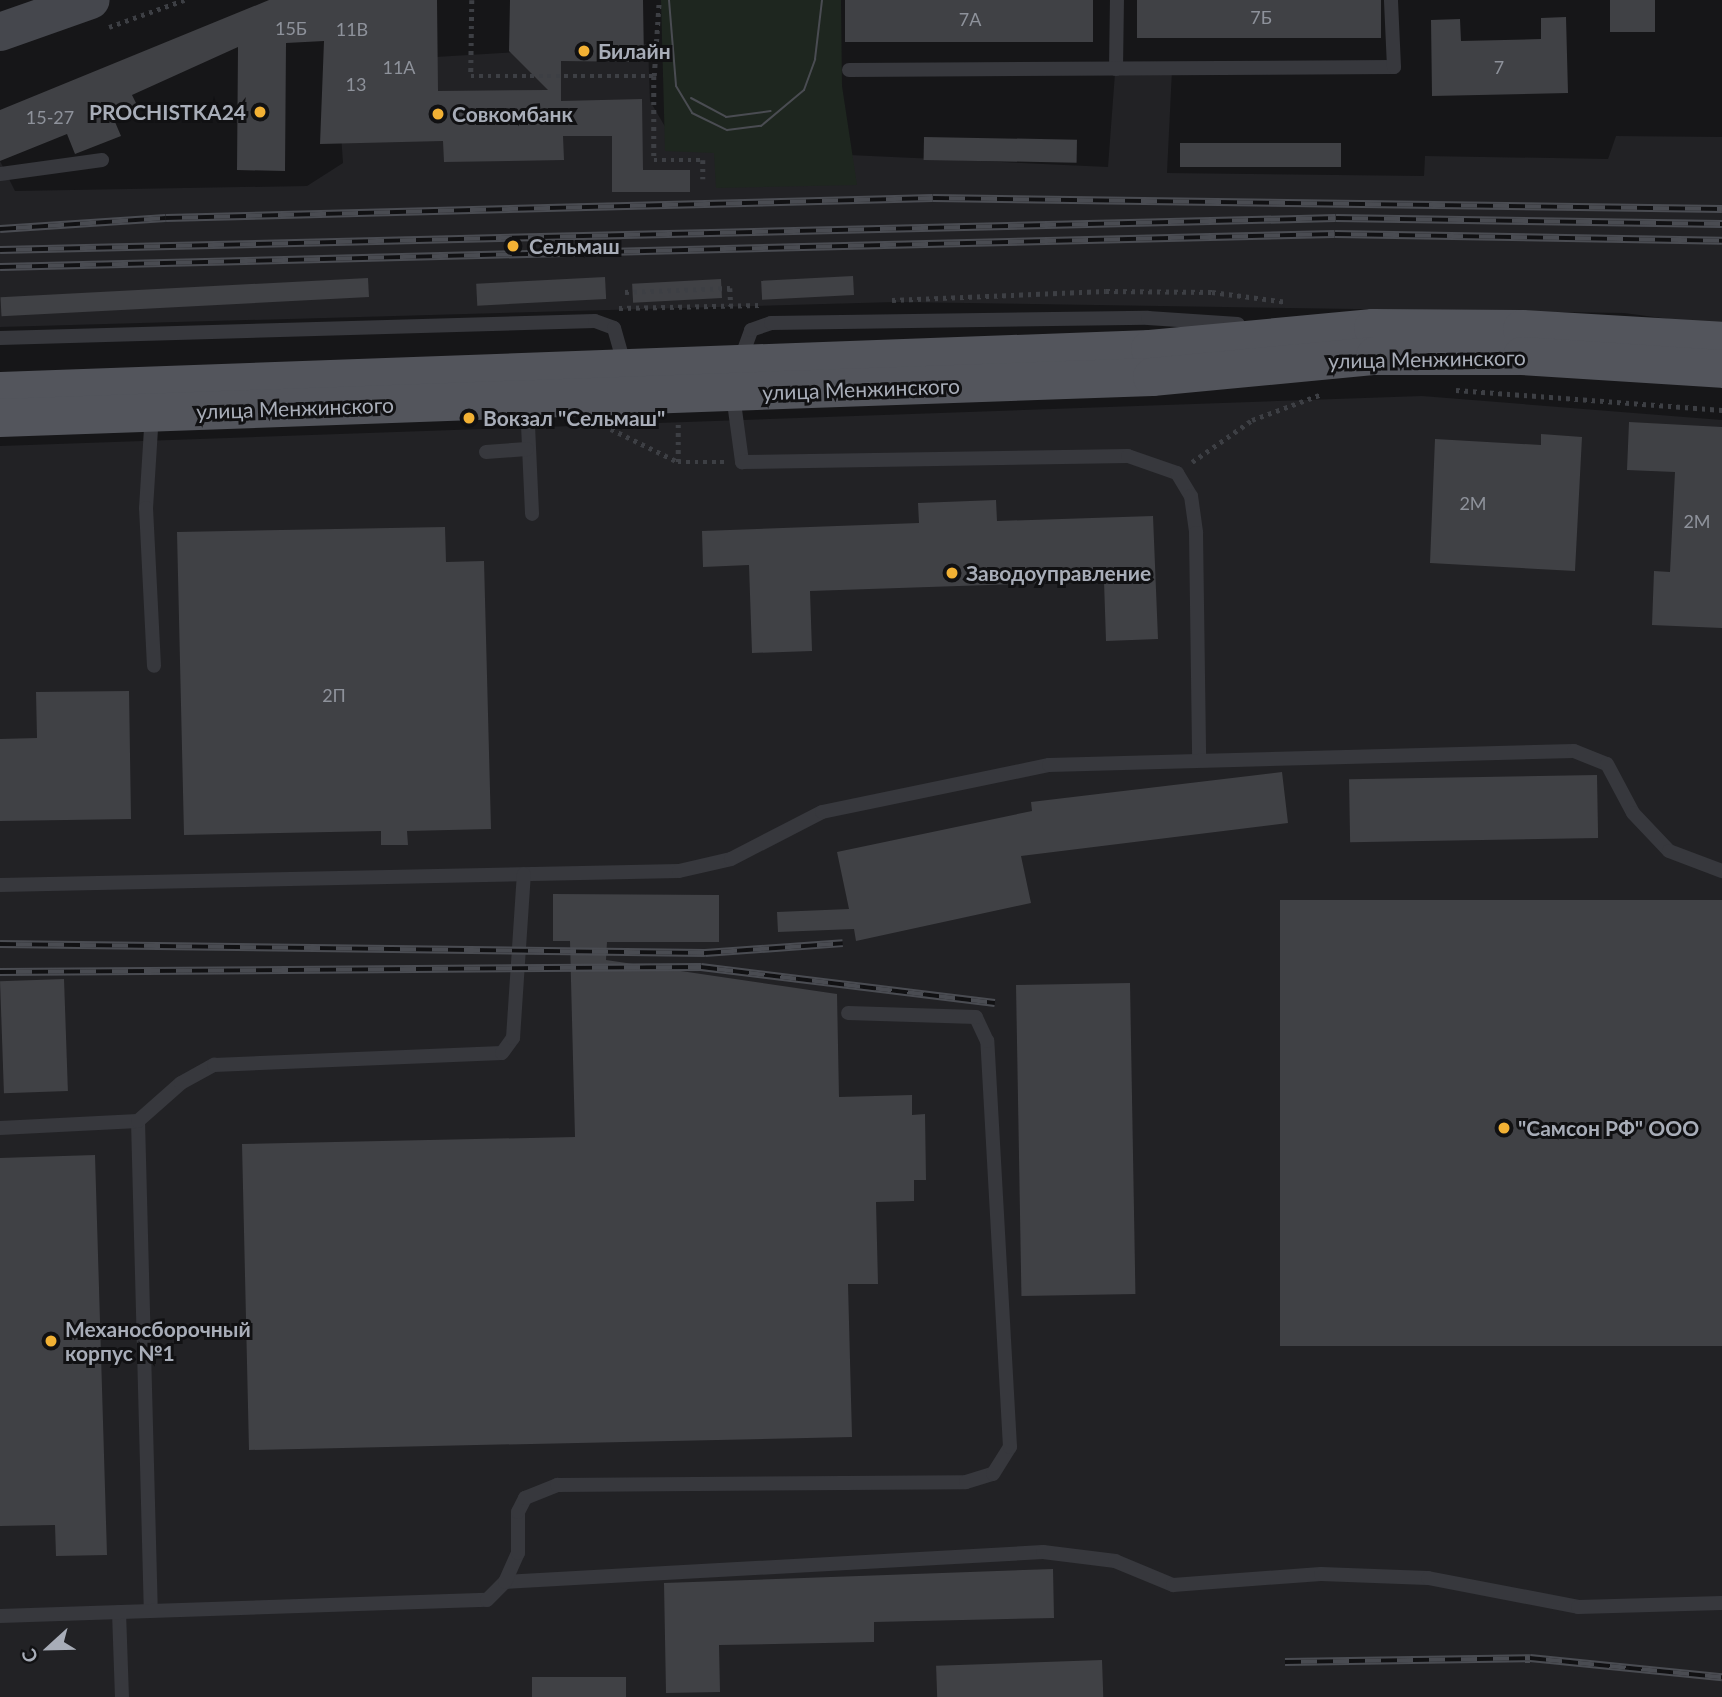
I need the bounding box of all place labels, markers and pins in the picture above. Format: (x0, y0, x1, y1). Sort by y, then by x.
place label: Билайн (598, 38, 671, 64)
marker: Билайн (576, 43, 592, 59)
place label: PROCHISTKA24 (89, 99, 246, 125)
place label: Совкомбанк (452, 101, 573, 127)
marker: PROCHISTKA24 (252, 104, 268, 120)
marker: Совкомбанк (430, 106, 446, 122)
place label: Сельмаш (529, 233, 620, 259)
marker: Сельмаш (503, 236, 523, 256)
place label: Вокзал "Сельмаш" (483, 405, 665, 431)
marker: Вокзал "Сельмаш" (461, 410, 477, 426)
place label: Заводоуправление (966, 560, 1151, 586)
marker: Заводоуправление (944, 565, 960, 581)
place label: "Самсон РФ" ООО (1518, 1115, 1699, 1141)
marker: "Самсон РФ" ООО (1496, 1120, 1512, 1136)
place label: Механосборочный корпус №1 (65, 1316, 251, 1366)
marker: Механосборочный корпус №1 (43, 1333, 59, 1349)

